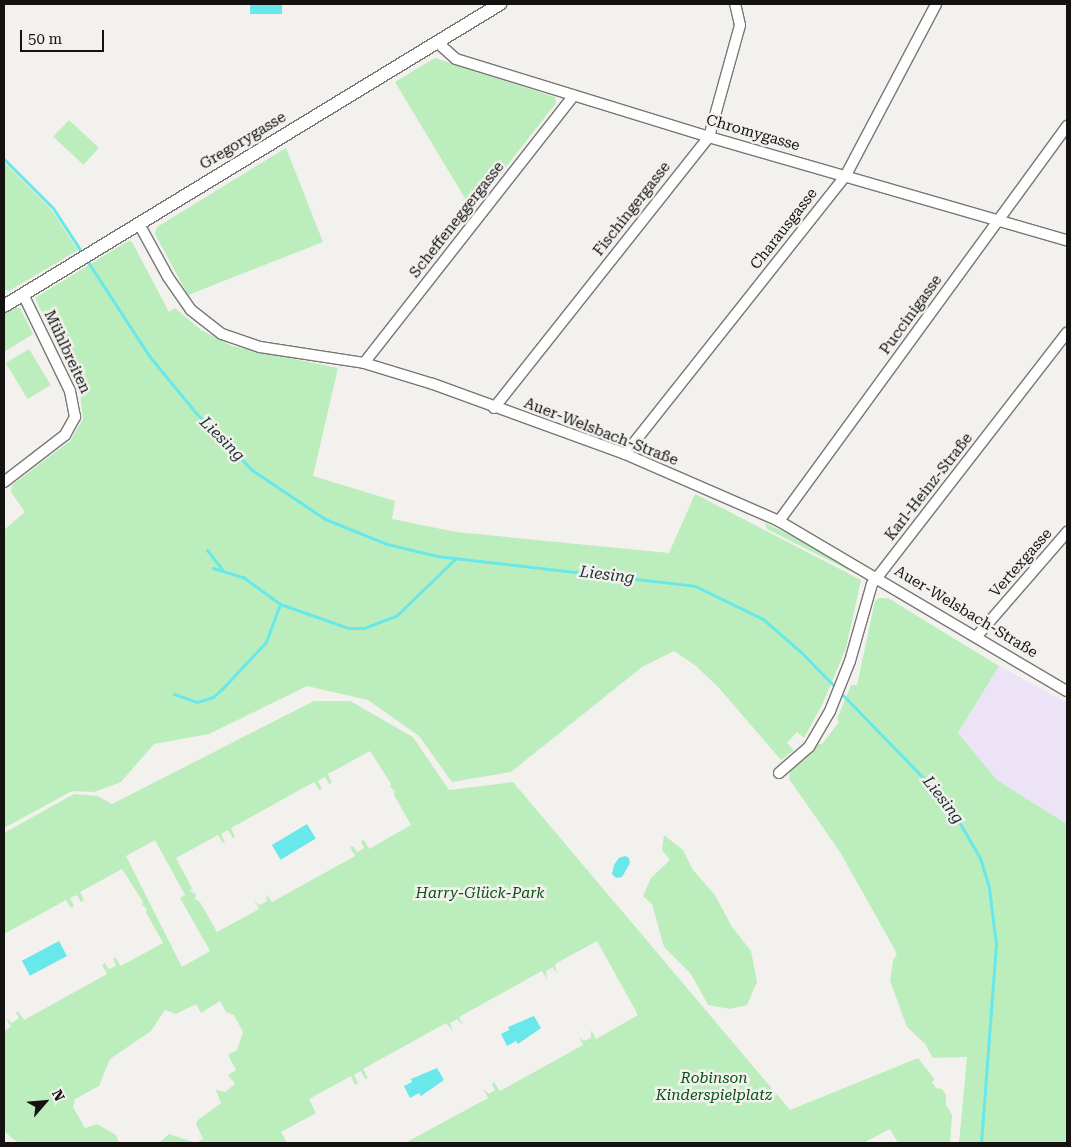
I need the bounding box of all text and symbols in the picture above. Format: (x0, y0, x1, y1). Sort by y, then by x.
scale bar (22, 20, 106, 52)
text: 50 m (28, 30, 62, 48)
street label: Gregorygasse (197, 108, 289, 174)
street label: Chromygasse (704, 111, 802, 155)
street label: Scheffeneggergasse (406, 158, 508, 282)
street label: Fischingergasse (590, 158, 674, 260)
street label: Charausgasse (747, 185, 821, 273)
street label: Puccinigasse (876, 272, 946, 358)
street label: Mühlbreiten (40, 308, 94, 396)
street label: Auer-Welsbach-Straße (521, 394, 681, 470)
water label: Liesing (196, 413, 248, 465)
street label: Karl-Heinz-Straße (881, 430, 977, 544)
street label: Vertexgasse (986, 525, 1056, 601)
water label: Liesing (578, 562, 636, 588)
street label: Auer-Welsbach-Straße (891, 562, 1041, 662)
water label: Liesing (918, 772, 968, 828)
park label: Harry-Glück-Park (416, 885, 544, 903)
park label: Robinson Kinderspielplatz (656, 1069, 772, 1104)
north arrow (20, 1077, 70, 1127)
text: N (49, 1087, 68, 1104)

